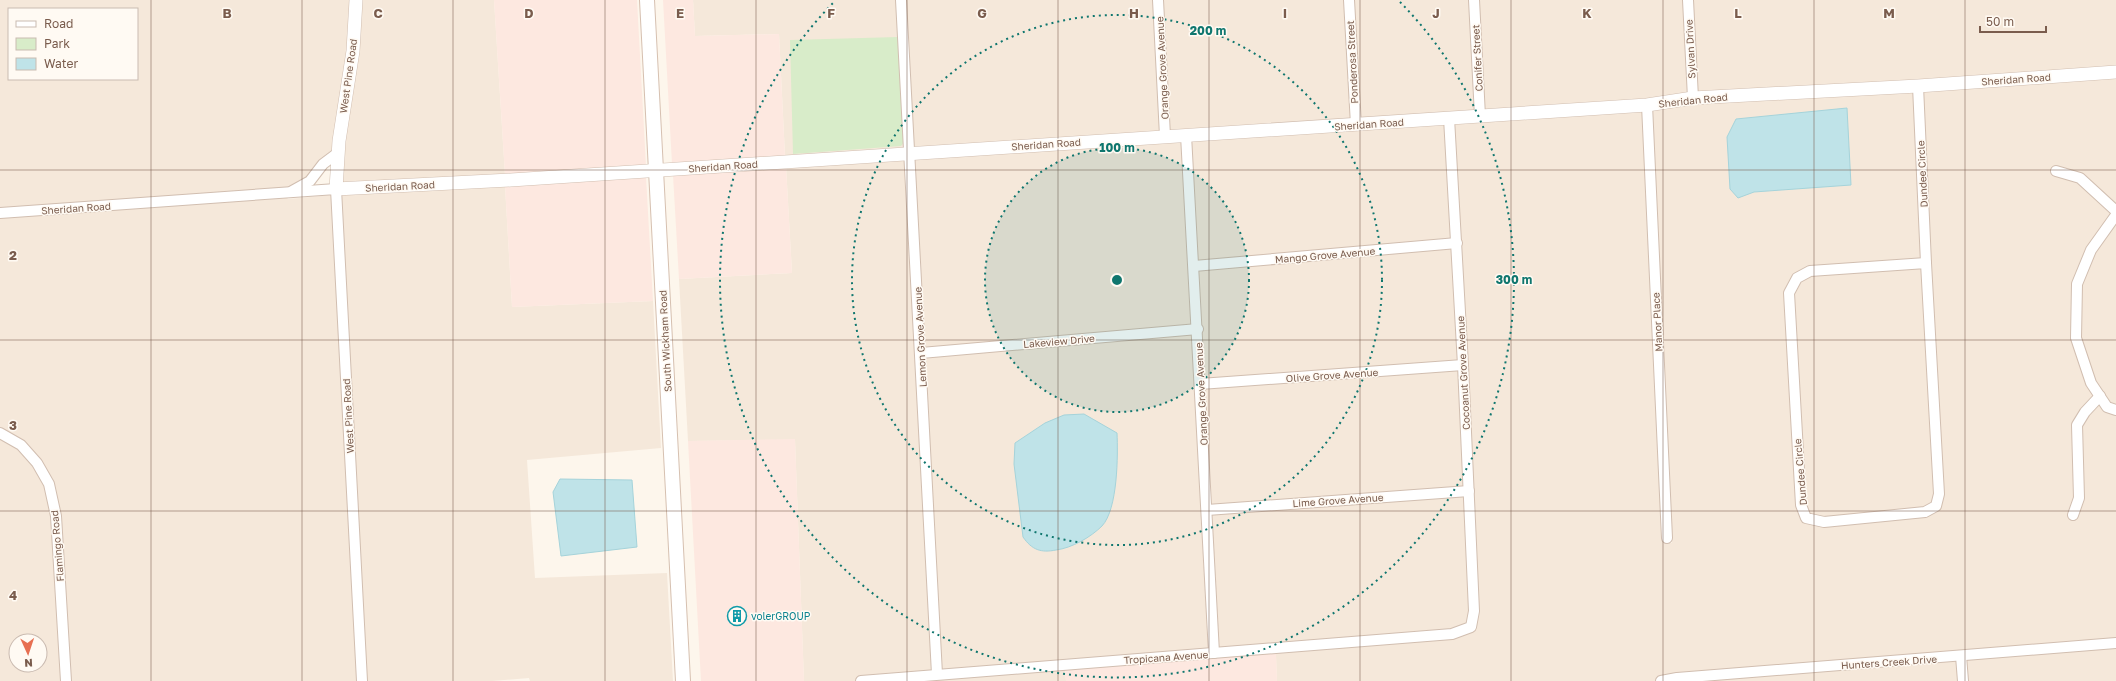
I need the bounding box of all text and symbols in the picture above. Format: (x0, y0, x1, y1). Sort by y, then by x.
text: B (222, 5, 232, 21)
text: C (373, 5, 383, 21)
text: D (524, 5, 534, 21)
text: E (676, 5, 684, 21)
text: F (827, 5, 835, 21)
text: G (977, 5, 987, 21)
text: H (1129, 5, 1139, 21)
text: I (1283, 5, 1287, 21)
text: J (1432, 5, 1440, 21)
text: K (1582, 5, 1592, 21)
text: L (1734, 5, 1742, 21)
text: M (1883, 5, 1895, 21)
legend (8, 8, 138, 80)
scale bar (1980, 8, 2046, 34)
text: 50 m (1986, 14, 2014, 29)
text: Road (44, 16, 73, 31)
street label: Orange Grove Avenue (1153, 16, 1171, 120)
street label: Sylvan Drive (1682, 19, 1698, 79)
street label: Ponderosa Street (1344, 20, 1360, 104)
text: 200 m (1190, 23, 1226, 38)
street label: Conifer Street (1469, 24, 1485, 92)
text: Park (44, 36, 70, 51)
street label: West Pine Road (337, 38, 359, 114)
text: Water (44, 56, 78, 71)
street label: Sheridan Road (1981, 71, 2051, 87)
street label: Sheridan Road (1658, 90, 1728, 110)
street label: Sheridan Road (1334, 116, 1404, 132)
street label: Sheridan Road (1011, 136, 1081, 152)
text: 100 m (1099, 140, 1135, 155)
street label: Dundee Circle (1914, 140, 1930, 208)
street label: Sheridan Road (688, 158, 758, 174)
street label: Sheridan Road (365, 178, 435, 194)
street label: Sheridan Road (41, 200, 111, 216)
street label: Mango Grove Avenue (1274, 245, 1376, 265)
text: 2 (9, 247, 17, 263)
text: 300 m (1496, 272, 1532, 287)
centre of rings (1110, 273, 1124, 287)
street label: Lemon Grove Avenue (911, 286, 929, 388)
street label: South Wickham Road (656, 290, 674, 392)
street label: Manor Place (1649, 292, 1665, 352)
street label: Cocoanut Grove Avenue (1454, 315, 1472, 430)
street label: Lakeview Drive (1023, 332, 1096, 350)
street label: Orange Grove Avenue (1192, 342, 1210, 446)
street label: Olive Grove Avenue (1285, 366, 1379, 384)
street label: West Pine Road (340, 378, 356, 454)
text: 3 (9, 417, 17, 433)
street label: Dundee Circle (1791, 438, 1809, 506)
street label: Lime Grove Avenue (1292, 491, 1384, 509)
street label: Flamingo Road (48, 510, 66, 582)
text: 4 (9, 587, 17, 603)
building icon: volerGROUP (726, 605, 748, 627)
place label: volerGROUP (751, 610, 811, 622)
north arrow (8, 633, 48, 673)
street label: Tropicana Avenue (1123, 648, 1209, 666)
street label: Hunters Creek Drive (1841, 653, 1938, 671)
text: N (24, 657, 33, 670)

